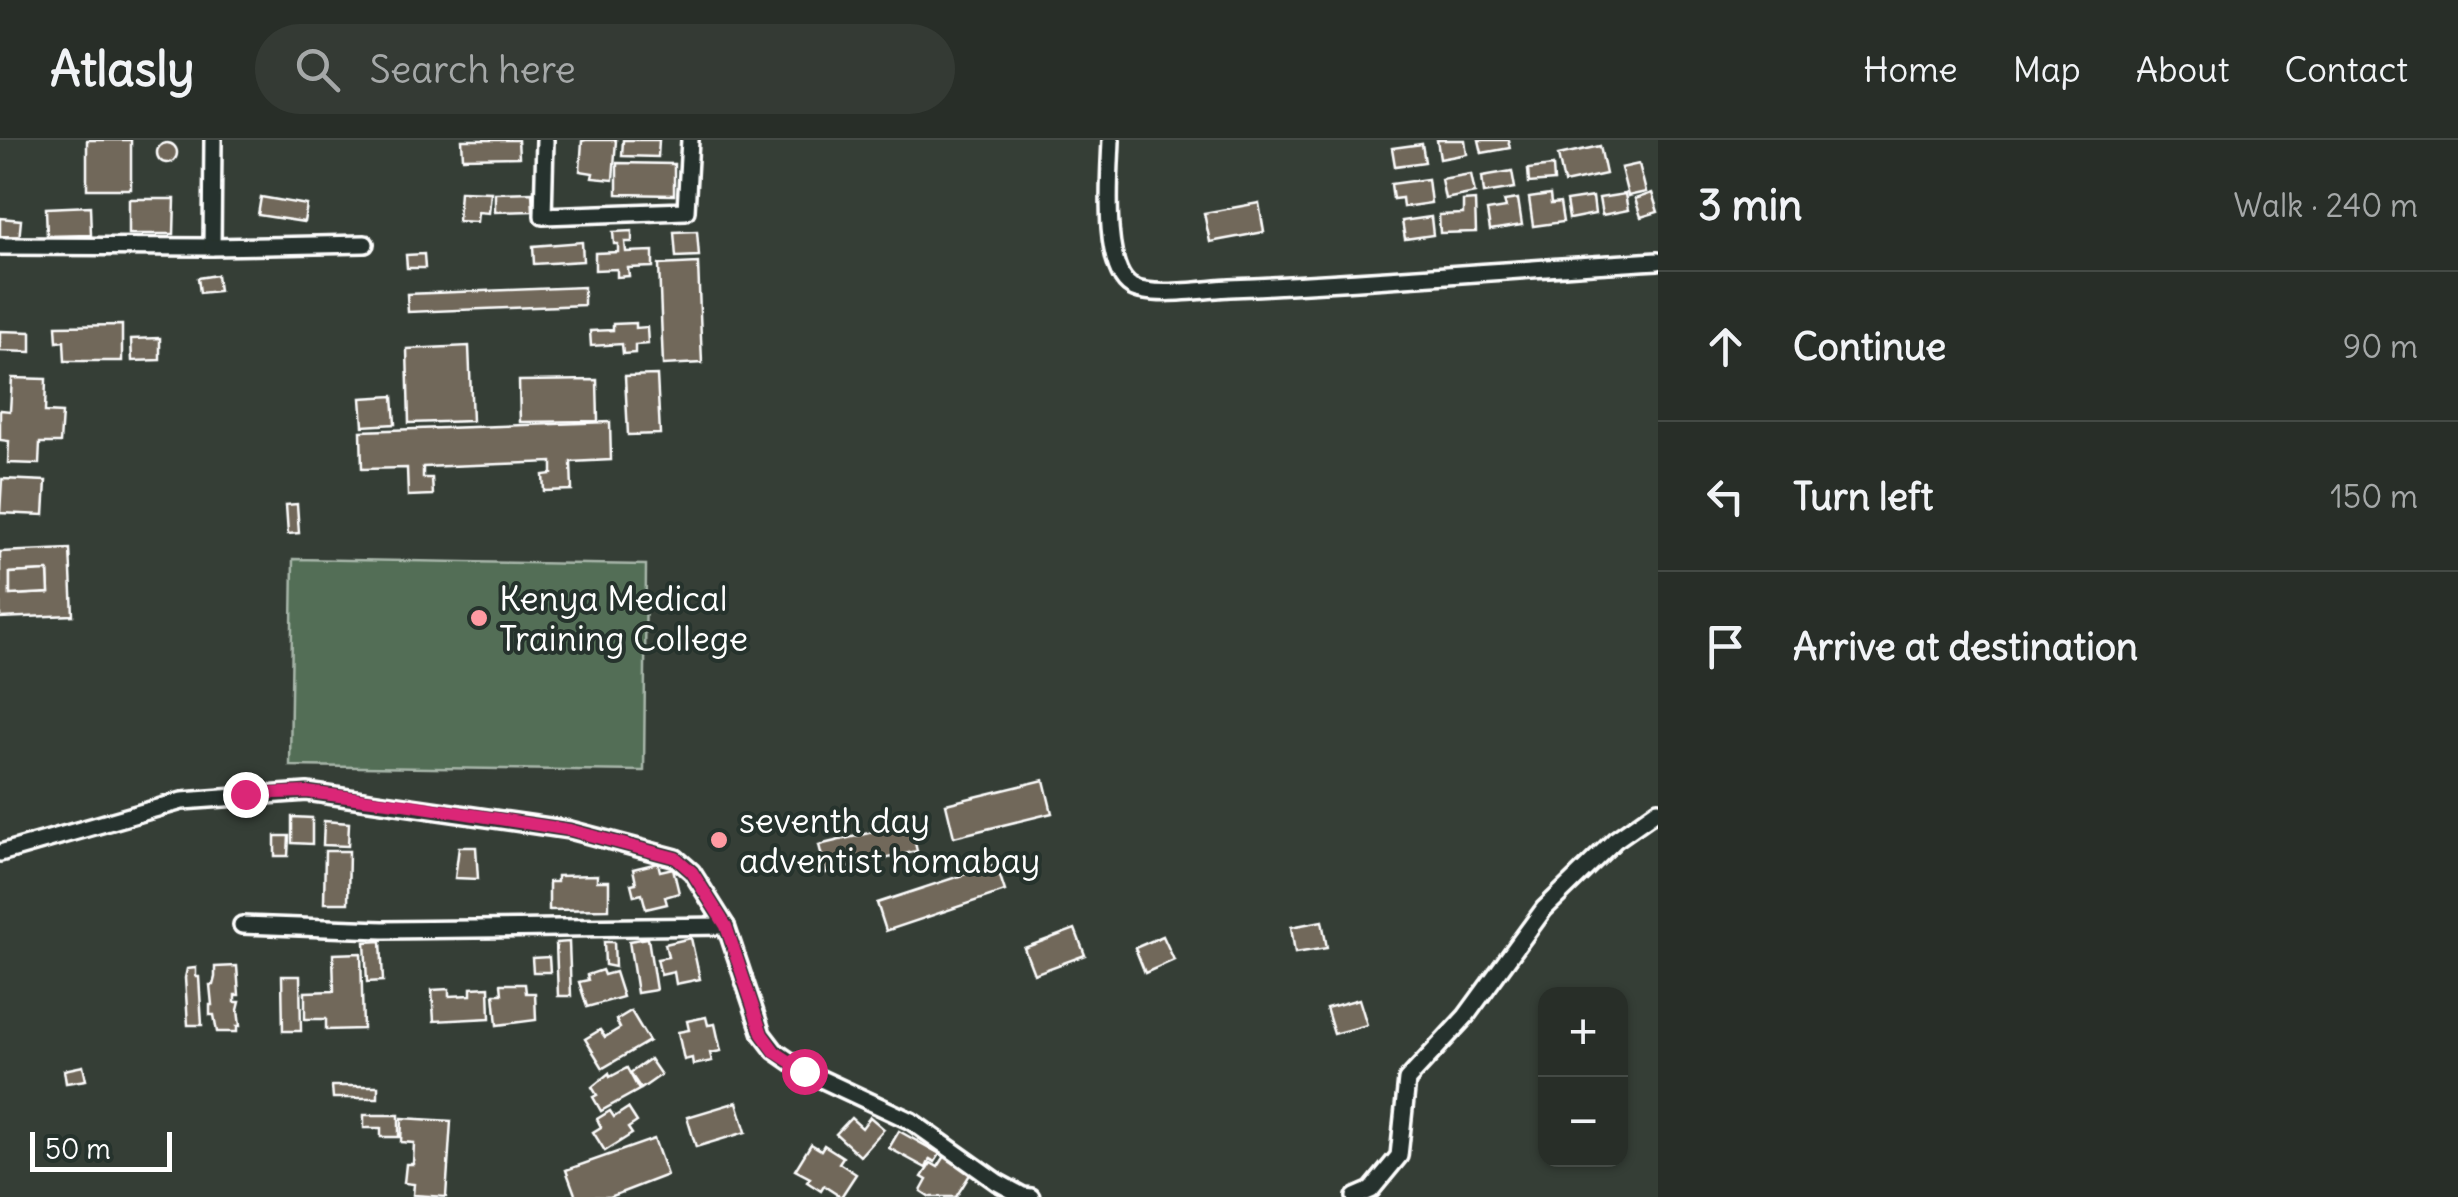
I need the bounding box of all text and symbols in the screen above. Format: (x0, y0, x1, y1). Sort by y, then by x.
search box (255, 24, 955, 114)
text: Atlasly (50, 39, 195, 99)
icon: search (290, 42, 345, 97)
text: Search here (370, 46, 576, 93)
text: Home (1863, 47, 1958, 91)
text: Map (2013, 47, 2081, 91)
text: About (2136, 47, 2229, 91)
text: Contact (2284, 47, 2408, 91)
text: 3 min (1698, 179, 1802, 231)
text: Walk · 240 m (2234, 185, 2418, 226)
icon: ahead (1698, 319, 1753, 374)
text: Continue (1793, 323, 1946, 370)
text: 90 m (2343, 326, 2418, 367)
icon: left (1698, 469, 1753, 524)
text: Turn left (1793, 473, 1933, 520)
text: 150 m (2330, 476, 2418, 517)
place label: Kenya Medical Training College (499, 576, 748, 660)
marker: Kenya Medical Training College (468, 607, 490, 629)
icon: arrive (1698, 619, 1753, 674)
text: Arrive at destination (1793, 623, 2138, 670)
route end (223, 772, 269, 818)
place label: seventh day adventist homabay (739, 798, 1040, 882)
marker: seventh day adventist homabay (708, 829, 730, 851)
map controls (1538, 987, 1628, 1167)
button: + (1538, 987, 1628, 1077)
route start (782, 1049, 828, 1095)
button: − (1538, 1077, 1628, 1167)
scale bar (30, 1127, 172, 1172)
text: 50 m (45, 1131, 111, 1167)

